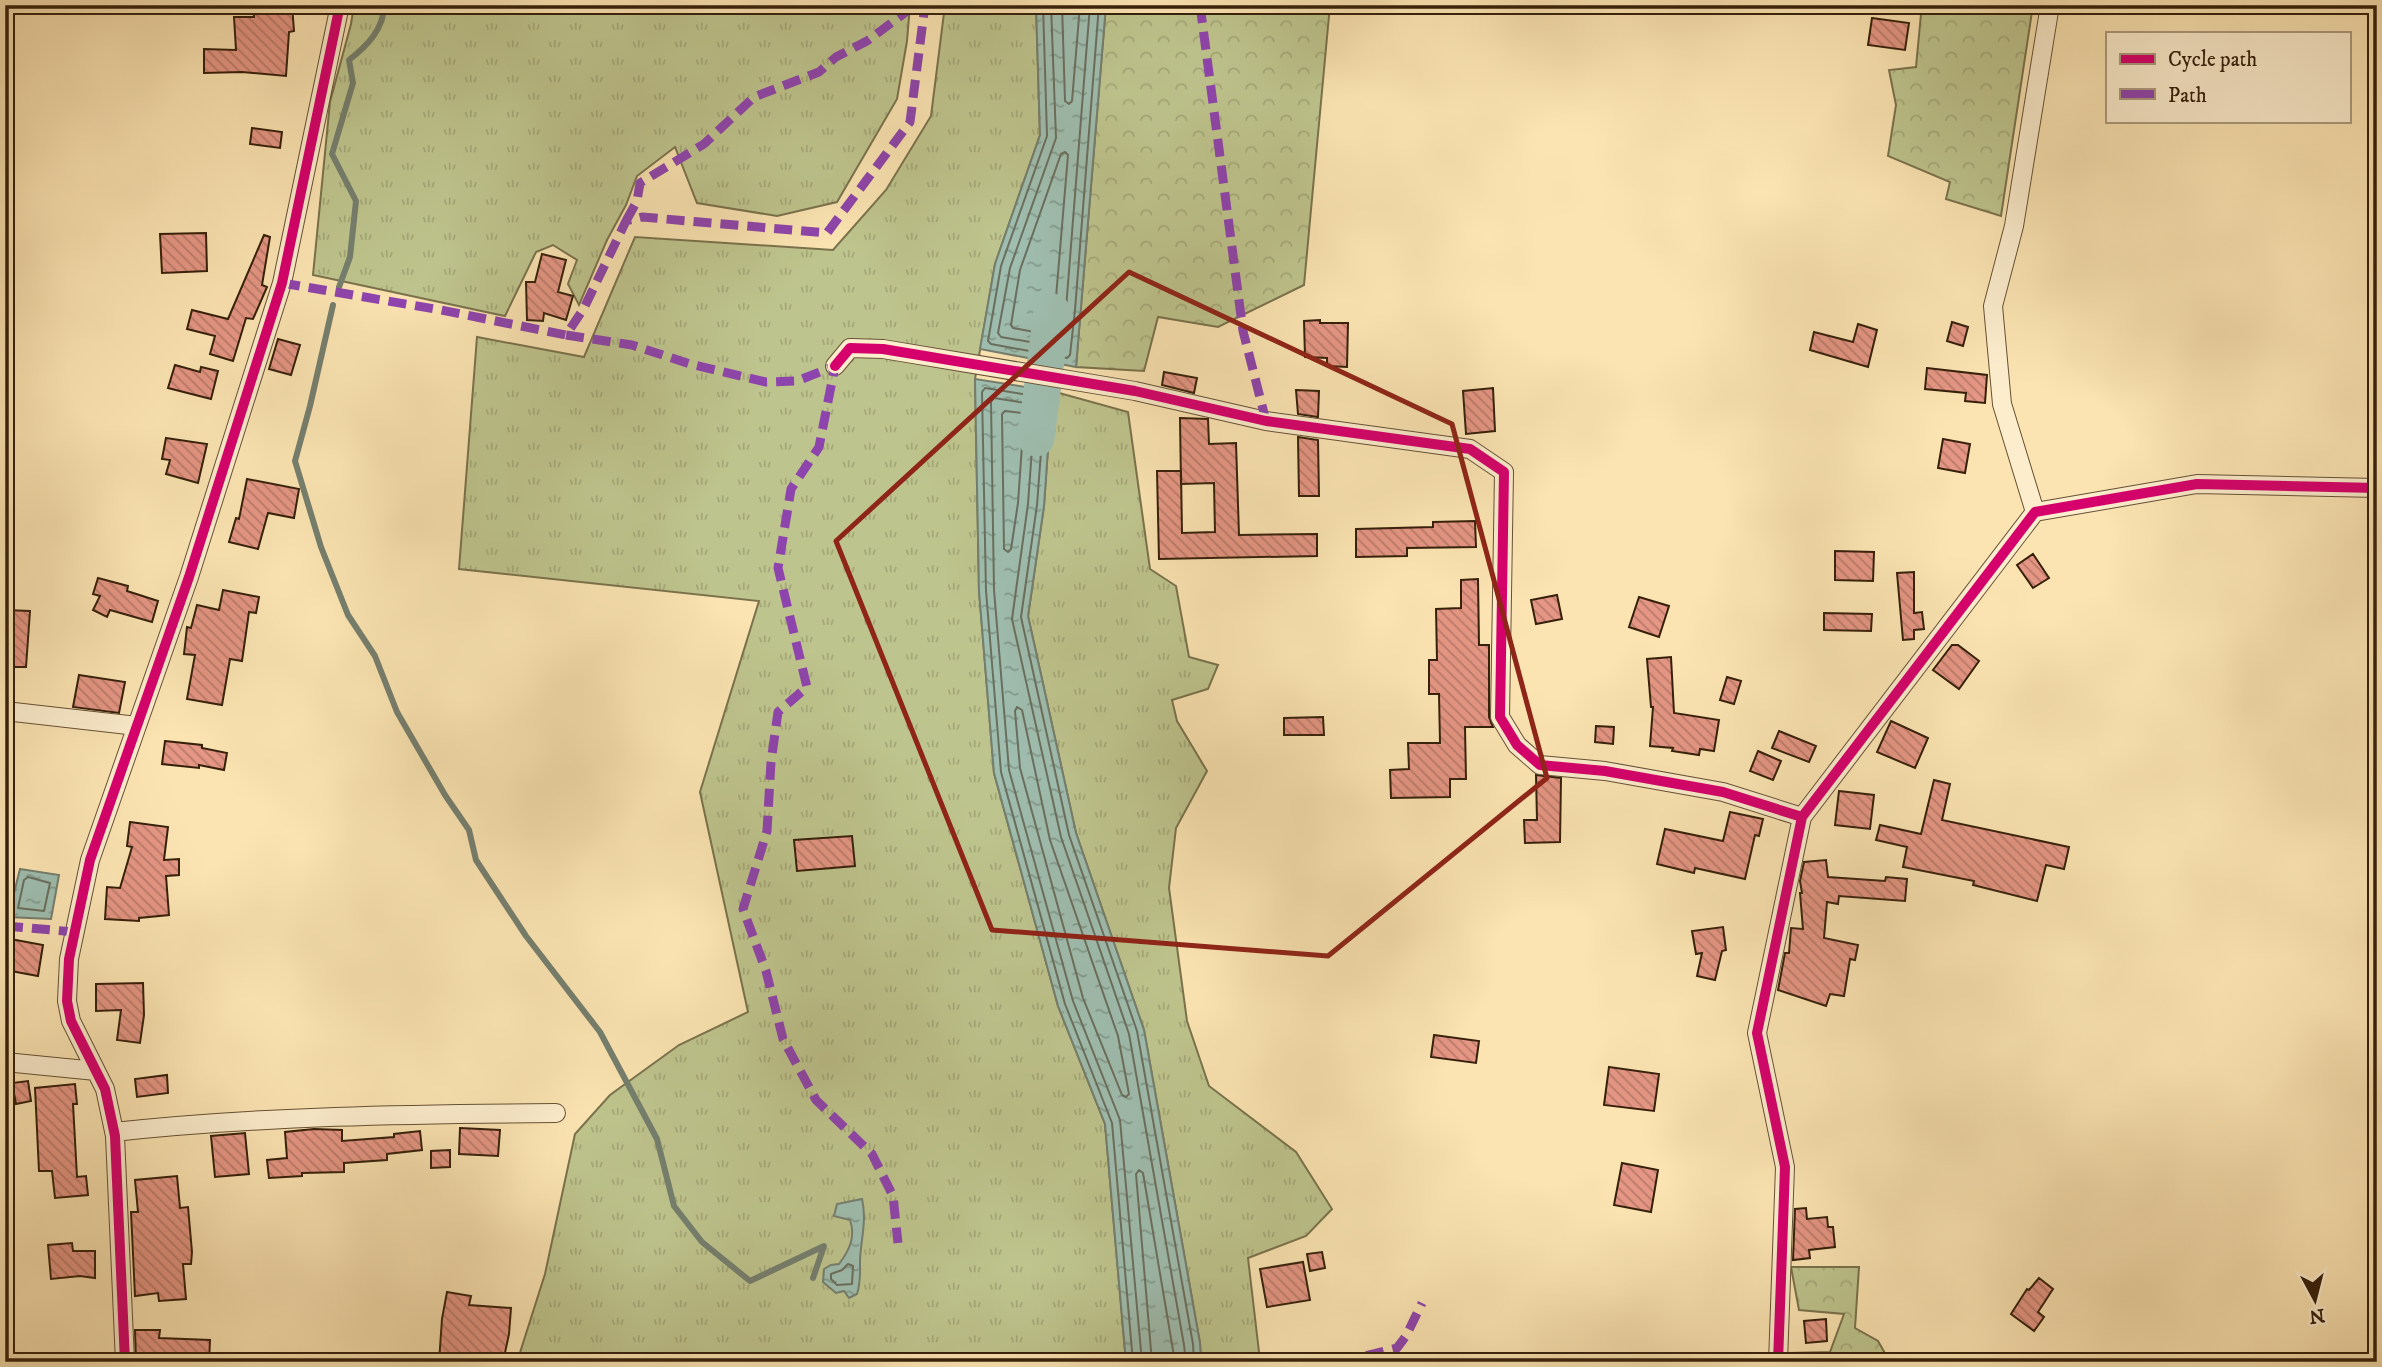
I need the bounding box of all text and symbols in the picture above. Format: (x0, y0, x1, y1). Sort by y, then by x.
legend (2106, 32, 2350, 122)
text: Cycle path (2168, 47, 2257, 73)
text: Path (2168, 83, 2207, 109)
north arrow (2280, 1266, 2350, 1336)
text: N (2307, 1303, 2326, 1328)

